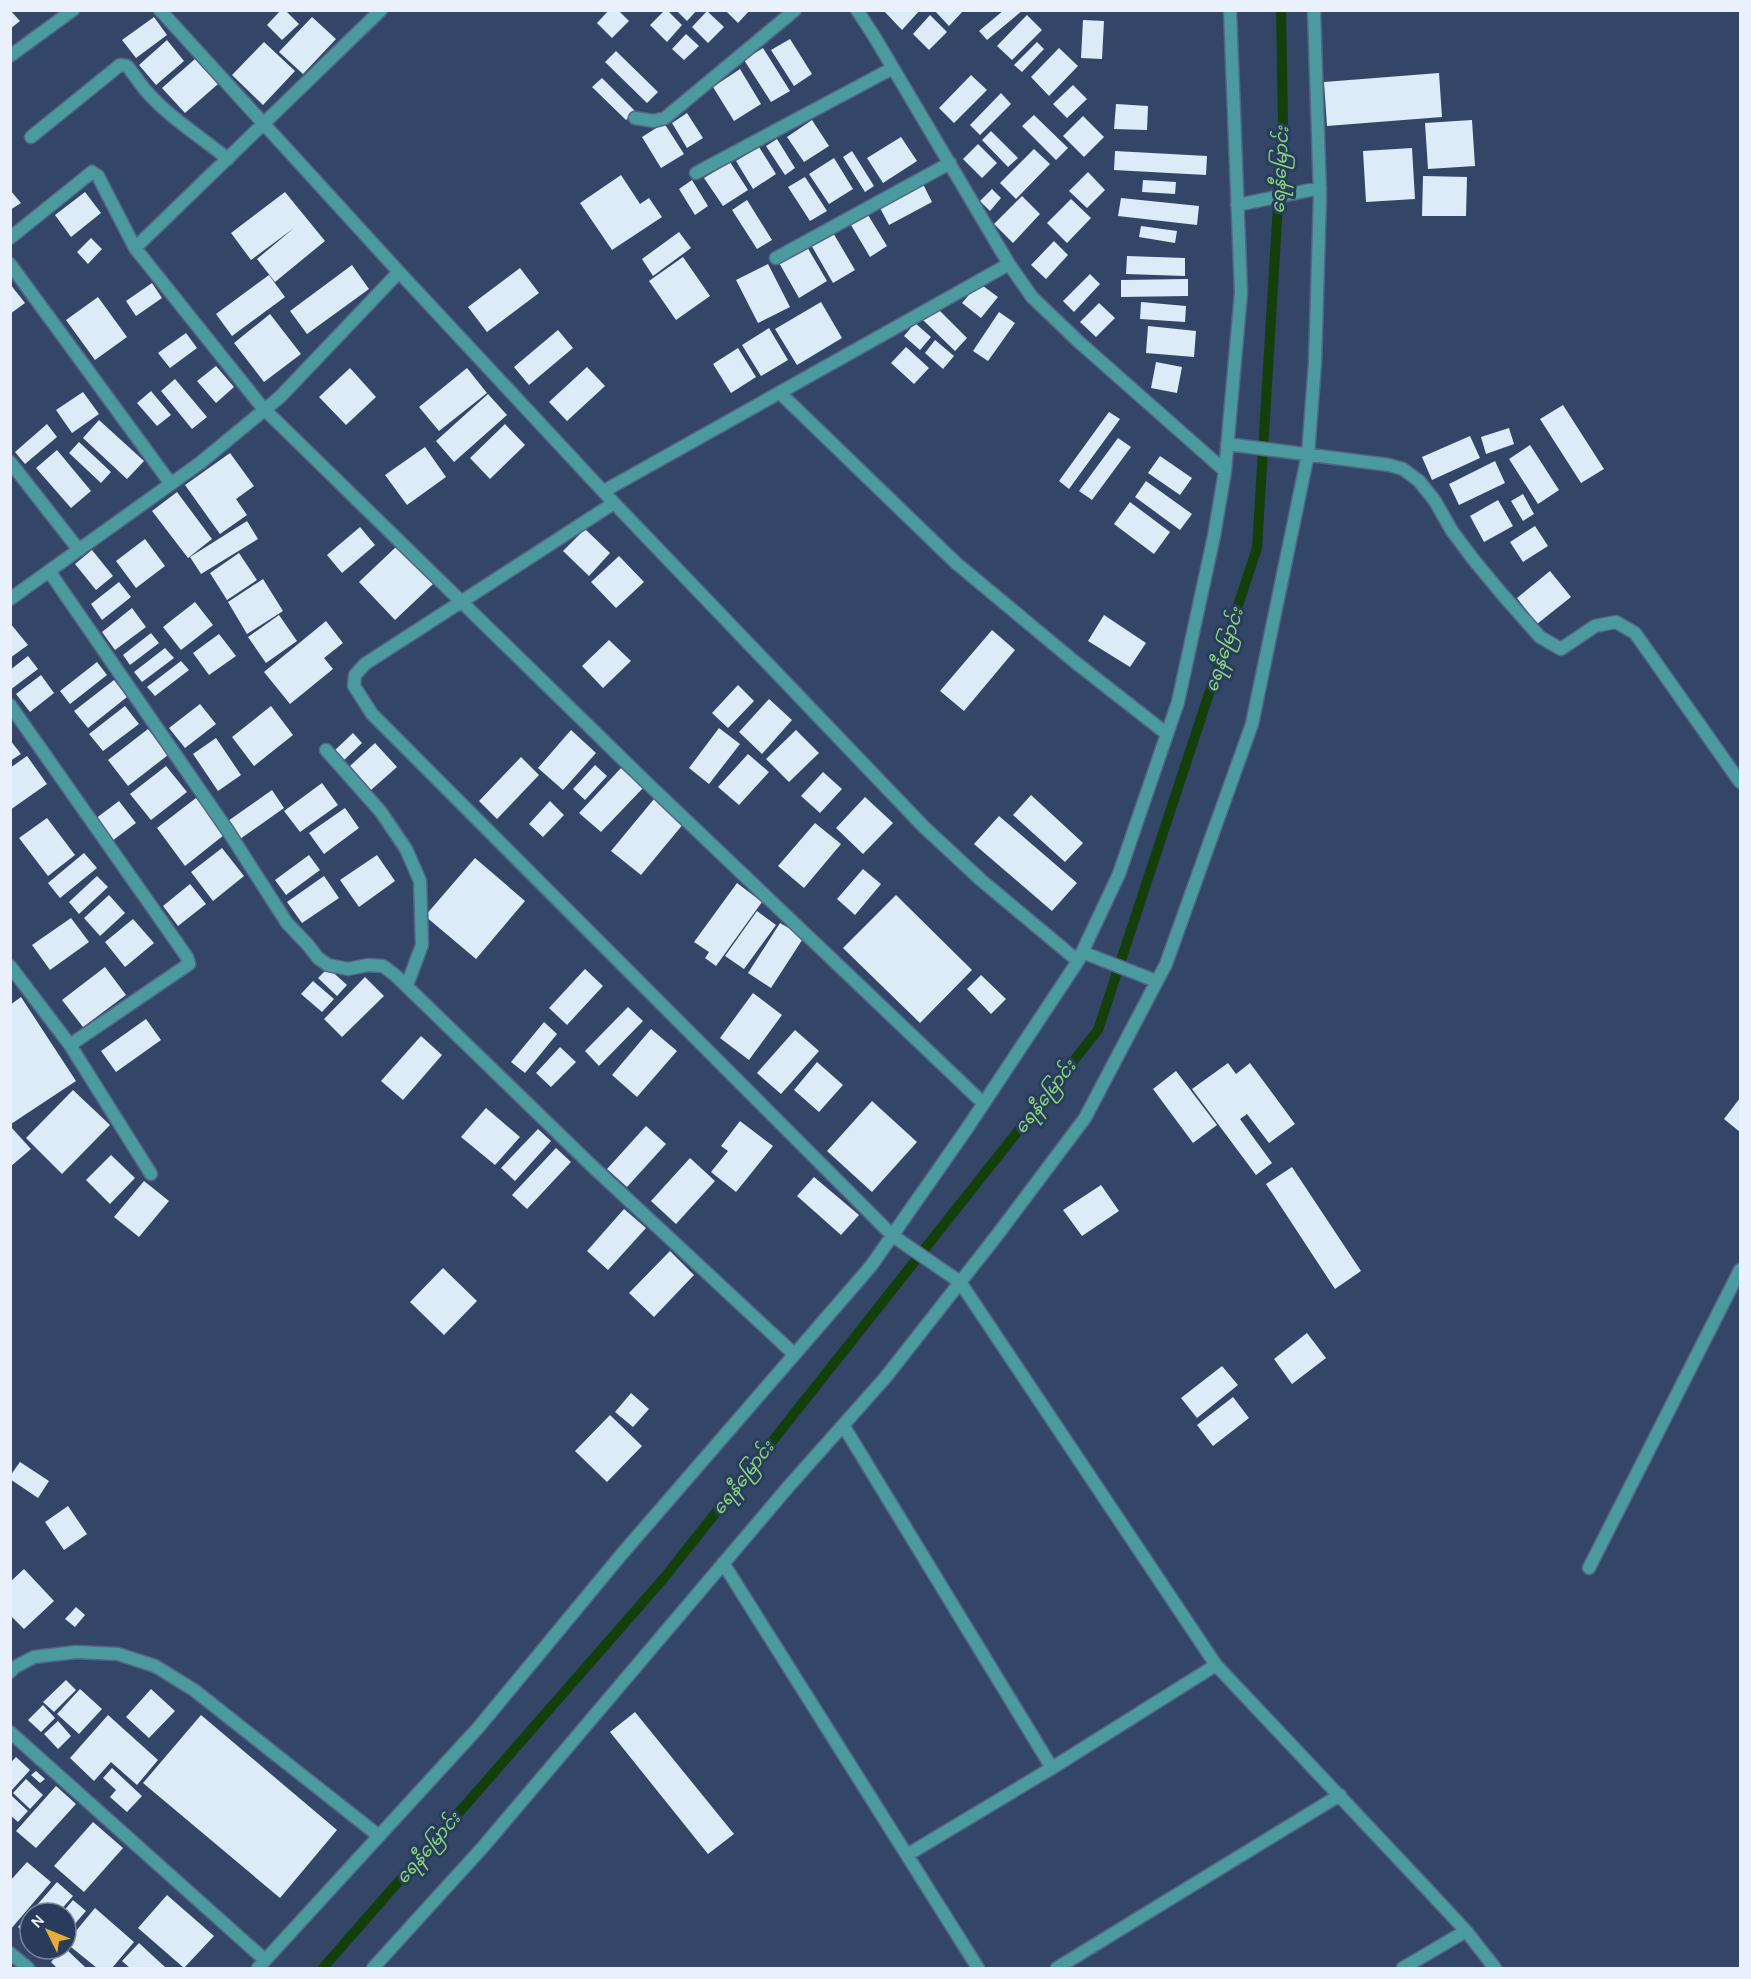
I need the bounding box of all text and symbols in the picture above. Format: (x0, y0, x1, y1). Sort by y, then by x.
water label: ရေနီမြောင်း (1265, 124, 1297, 214)
water label: ရေနီမြောင်း (1198, 603, 1252, 696)
water label: ရေနီမြောင်း (1008, 1053, 1085, 1141)
water label: ရေနီမြောင်း (706, 1434, 783, 1522)
water label: ရေနီမြောင်း (390, 1805, 469, 1891)
north arrow (18, 1901, 78, 1961)
text: N (27, 1910, 48, 1932)

